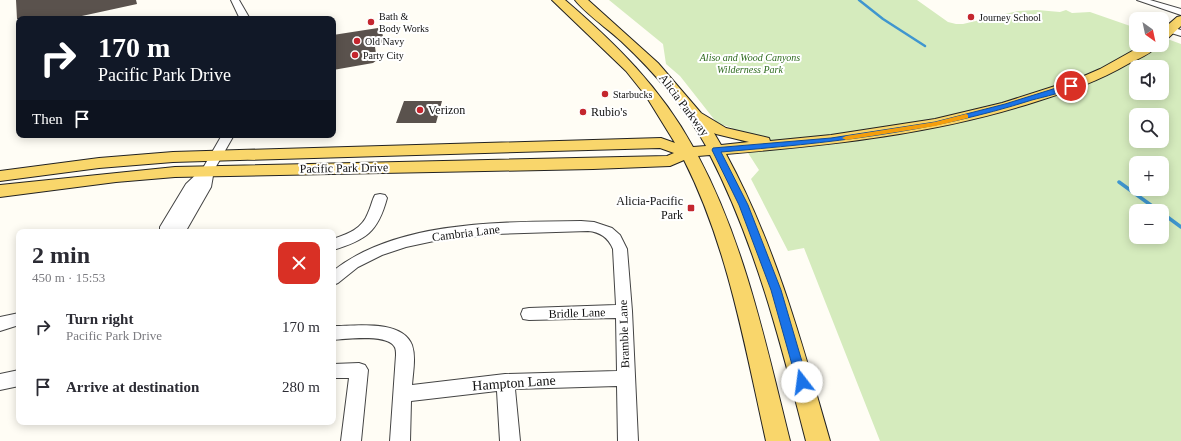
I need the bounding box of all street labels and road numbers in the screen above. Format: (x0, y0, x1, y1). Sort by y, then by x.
street label: Alicia Parkway (656, 71, 712, 139)
street label: Pacific Park Drive (300, 160, 388, 176)
street label: Cambria Lane (431, 222, 501, 244)
street label: Bramble Lane (616, 300, 632, 368)
street label: Bridle Lane (548, 305, 606, 321)
street label: Hampton Lane (472, 373, 556, 393)

